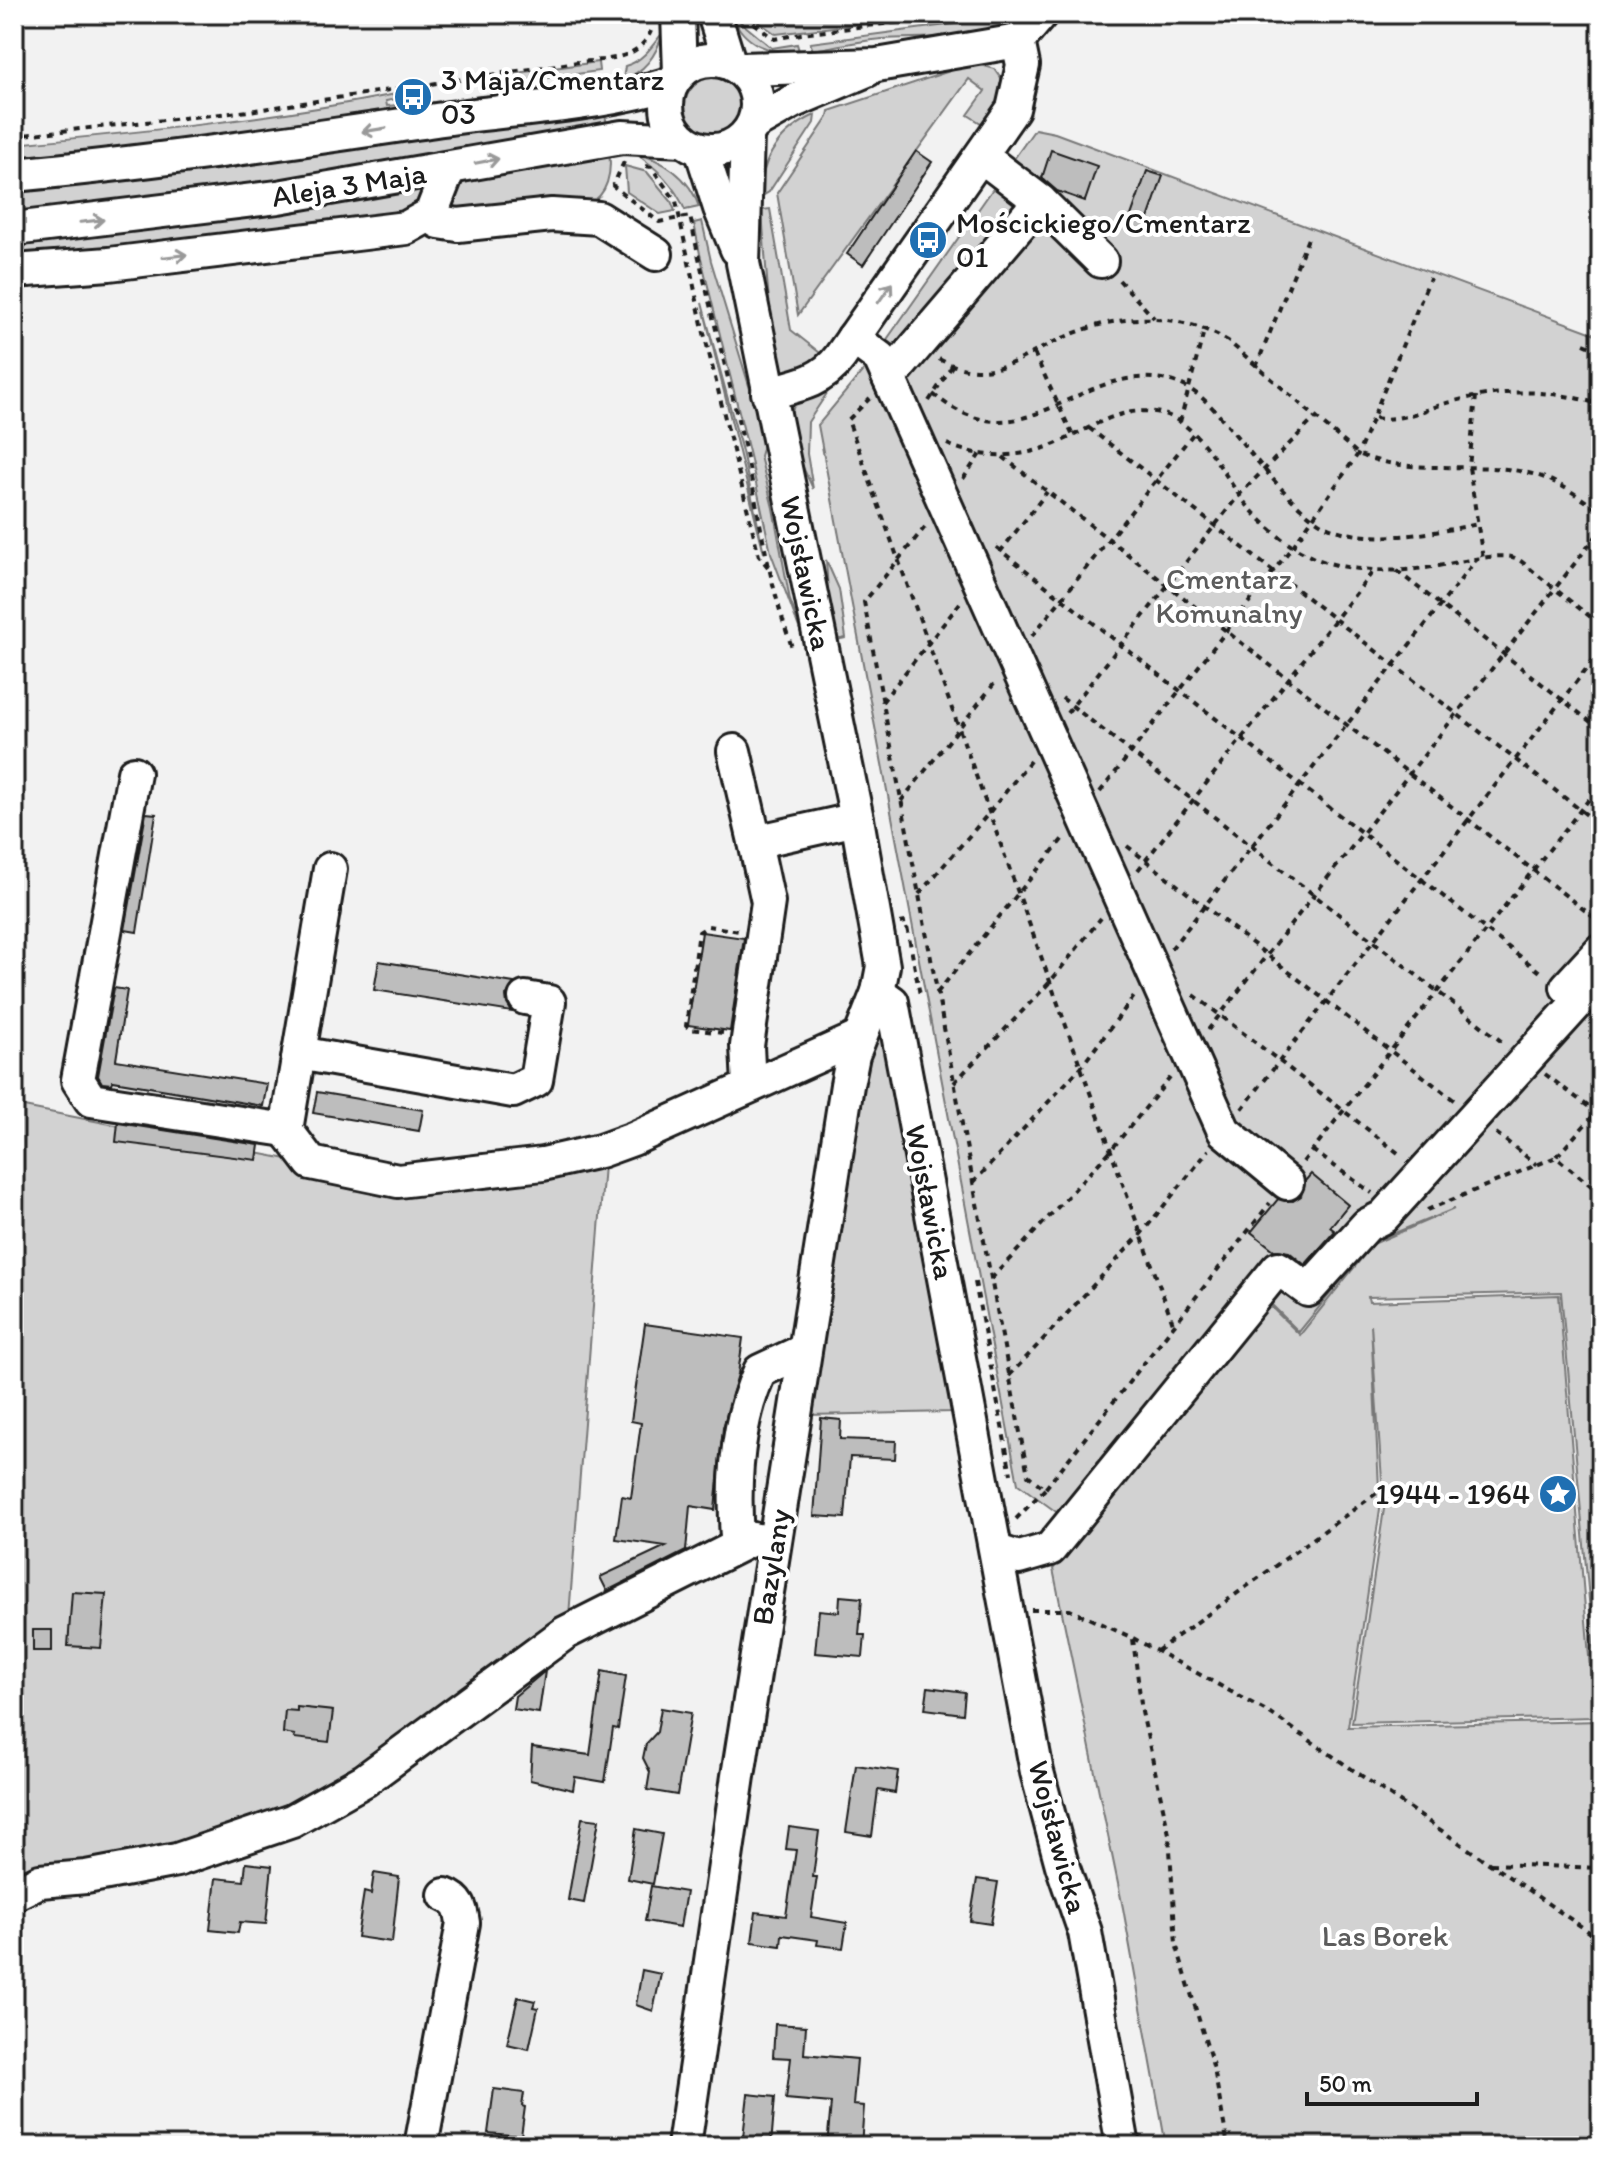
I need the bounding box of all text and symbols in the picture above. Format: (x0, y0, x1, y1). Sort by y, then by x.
place label: 3 Maja/Cmentarz 03 (441, 61, 665, 132)
bus stop icon: 3 Maja/Cmentarz 03 (392, 76, 434, 118)
one-way arrow (362, 123, 387, 138)
one-way arrow (474, 152, 499, 167)
street label: Aleja 3 Maja (269, 154, 429, 215)
place label: Mościckiego/Cmentarz 01 (956, 204, 1251, 275)
one-way arrow (78, 214, 104, 229)
bus stop icon: Mościckiego/Cmentarz 01 (907, 219, 949, 261)
one-way arrow (161, 248, 188, 263)
one-way arrow (877, 282, 893, 304)
street label: Wojsławicka (772, 492, 841, 654)
park label: Cmentarz Komunalny (1155, 560, 1303, 631)
street label: Wojsławicka (897, 1121, 964, 1283)
place icon: 1944 - 1964 (1537, 1473, 1579, 1515)
place label: 1944 - 1964 (1375, 1475, 1530, 1512)
street label: Bazylany (743, 1506, 798, 1628)
street label: Wojsławicka (1020, 1756, 1097, 1918)
park label: Las Borek (1322, 1917, 1449, 1954)
scale bar (1307, 2056, 1477, 2106)
text: 50 m (1319, 2069, 1372, 2098)

